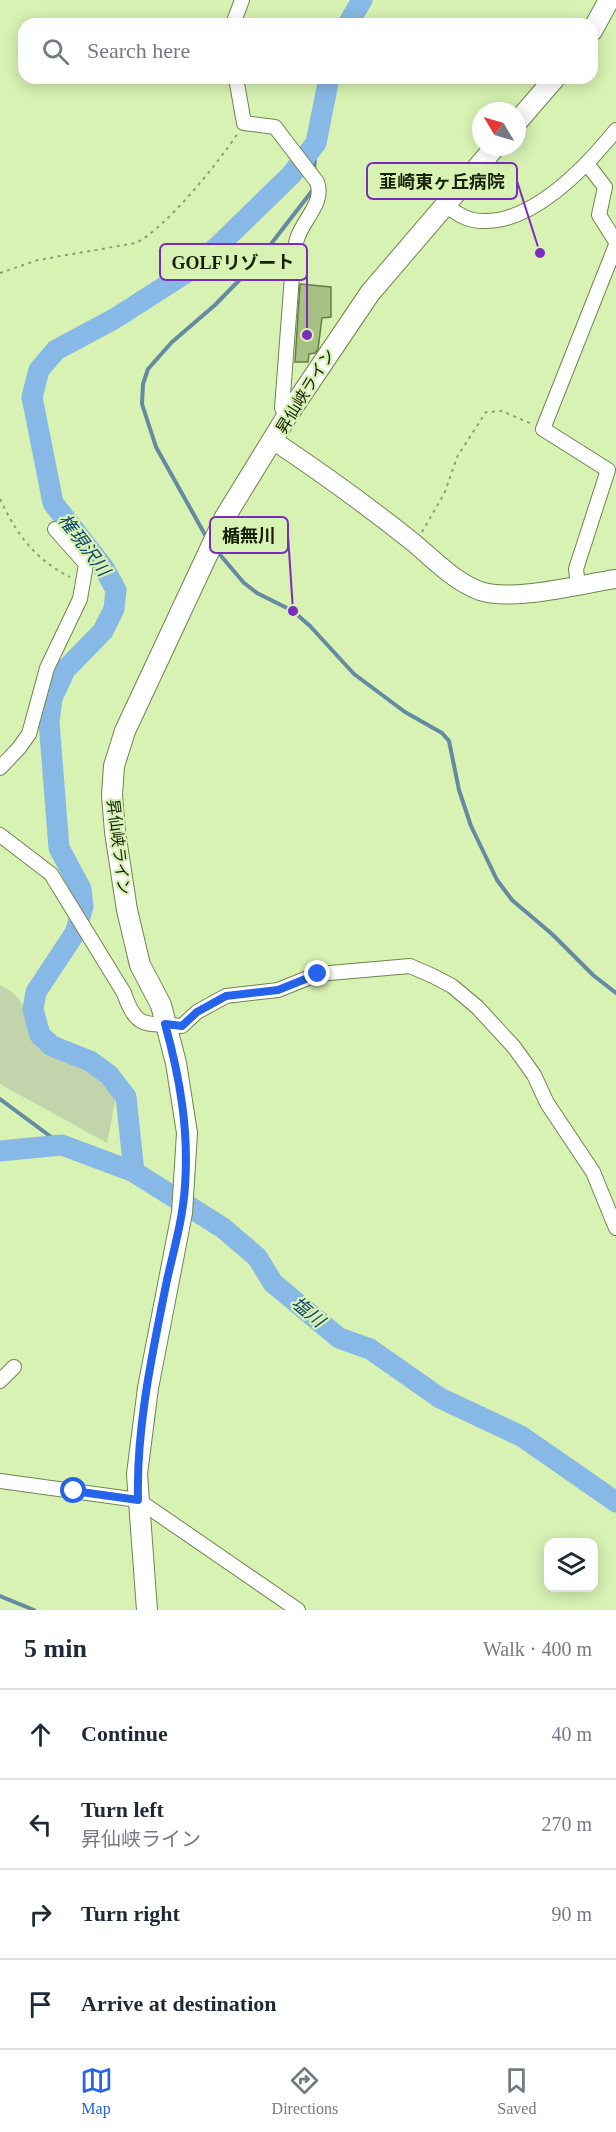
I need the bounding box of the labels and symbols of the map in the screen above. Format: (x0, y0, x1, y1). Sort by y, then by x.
north arrow (472, 102, 526, 156)
callout: 韮崎東ヶ丘病院 (367, 163, 517, 199)
text: 韮崎東ヶ丘病院 (379, 172, 505, 192)
callout: GOLFリゾート (160, 244, 307, 280)
text: GOLFリゾート (171, 253, 295, 273)
street label: 昇仙峡ライン (273, 346, 338, 436)
water label: 権現沢川 (54, 510, 115, 581)
callout: 楯無川 (210, 517, 288, 553)
text: 楯無川 (222, 526, 276, 546)
street label: 昇仙峡ライン (104, 798, 133, 896)
route end (304, 960, 330, 986)
water label: 塩川 (288, 1293, 330, 1333)
route start (60, 1477, 86, 1503)

